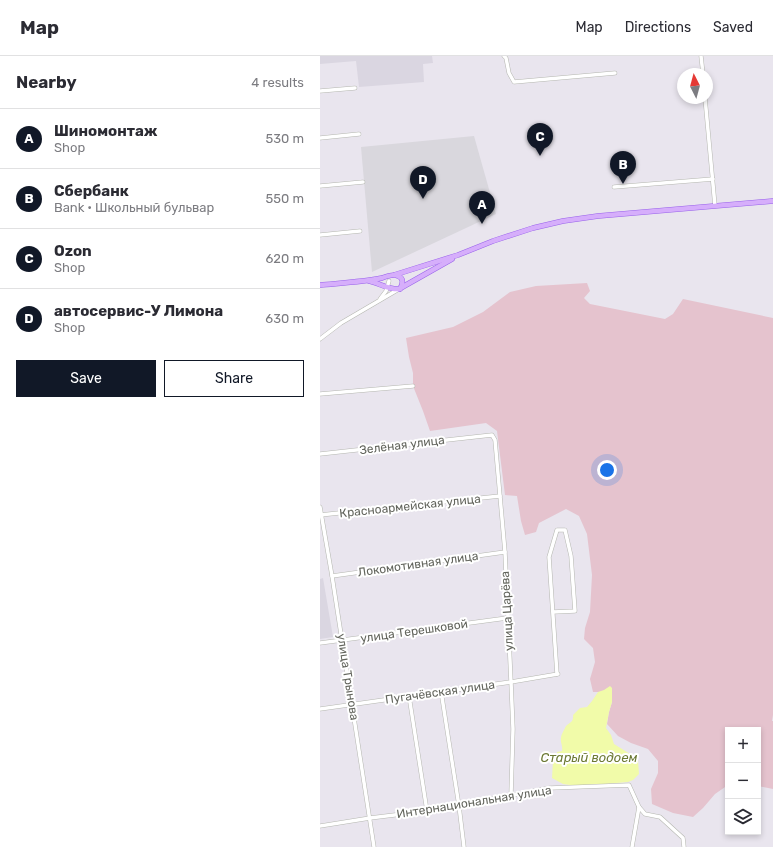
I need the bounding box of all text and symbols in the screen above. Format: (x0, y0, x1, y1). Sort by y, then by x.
text: Map (20, 16, 59, 39)
text: Map (576, 19, 603, 36)
text: Directions (625, 19, 691, 36)
text: Saved (713, 19, 753, 36)
north arrow (677, 68, 713, 104)
text: Nearby (16, 72, 77, 92)
text: 4 results (251, 75, 304, 90)
text: Шиномонтаж (54, 122, 158, 140)
pin: C (527, 123, 553, 156)
text: A (24, 131, 34, 146)
text: 530 m (265, 131, 304, 146)
text: Shop (54, 140, 85, 155)
pin: B (610, 151, 636, 184)
pin: D (410, 166, 436, 199)
text: Сбербанк (54, 182, 129, 200)
text: B (24, 191, 34, 206)
text: 550 m (266, 191, 304, 206)
pin: A (469, 191, 495, 224)
text: Bank · Школьный бульвар (54, 200, 214, 215)
text: Ozon (54, 242, 92, 260)
text: C (24, 251, 34, 266)
text: 620 m (266, 251, 304, 266)
text: Shop (54, 260, 85, 275)
text: автосервис-У Лимона (54, 302, 223, 320)
text: D (24, 311, 34, 326)
text: 630 m (265, 311, 304, 326)
text: Shop (54, 320, 85, 335)
button: Save (16, 360, 156, 397)
button: Share (164, 360, 304, 397)
street label: Зелёная улица (359, 433, 445, 457)
your location (597, 460, 617, 480)
street label: Красноармейская улица (339, 492, 481, 520)
street label: Локомотивная улица (357, 549, 479, 579)
street label: улица Царёва (498, 571, 516, 651)
street label: улица Терешковой (359, 617, 469, 645)
street label: улица Трынова (334, 633, 362, 721)
street label: Пугачёвская улица (384, 677, 496, 707)
map controls (725, 727, 761, 835)
button: + (725, 727, 761, 763)
water label: Старый водоем (541, 750, 638, 765)
button: − (725, 763, 761, 799)
street label: Интернациональная улица (396, 783, 552, 821)
button: layers (725, 799, 761, 835)

